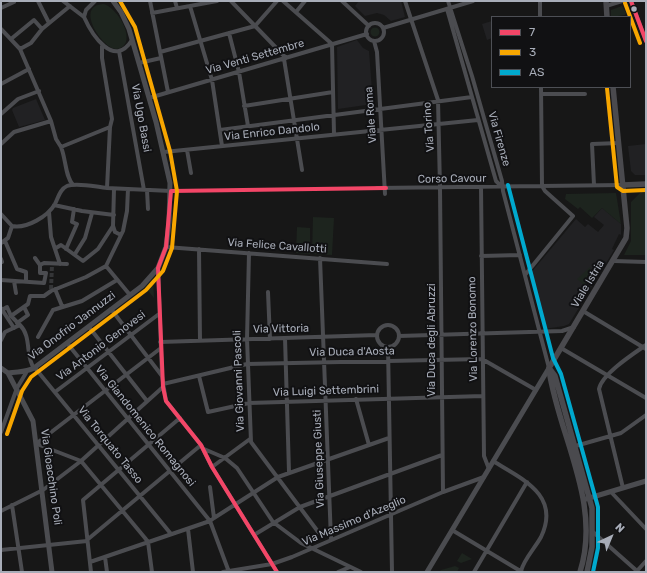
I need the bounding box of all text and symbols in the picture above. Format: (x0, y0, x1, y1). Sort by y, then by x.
unlabelled marker (629, 4, 639, 14)
legend (491, 16, 631, 88)
text: 7 (529, 25, 535, 39)
street label: Via Venti Settembre (204, 37, 306, 77)
text: 3 (529, 45, 536, 59)
text: AS (529, 65, 544, 79)
street label: Via Ugo Bassi (128, 83, 154, 153)
street label: Viale Roma (362, 86, 380, 144)
street label: Via Torino (421, 102, 437, 152)
street label: Via Firenze (485, 110, 513, 168)
street label: Via Enrico Dandolo (224, 120, 320, 144)
street label: Corso Cavour (418, 172, 486, 186)
street label: Via Felice Cavallotti (227, 236, 327, 256)
street label: Viale Istria (569, 258, 607, 310)
street label: Via Lorenzo Bonomo (465, 276, 481, 382)
street label: Via Duca degli Abruzzi (425, 283, 439, 397)
street label: Via Onofrio Jannuzzi (26, 289, 118, 363)
street label: Via Antonio Genovesi (54, 308, 148, 384)
street label: Via Vittoria (253, 322, 309, 336)
street label: Via Giovanni Pascoli (231, 330, 247, 432)
street label: Via Duca d'Aosta (309, 345, 395, 359)
street label: Via Giandomenico Romagnosi (92, 363, 198, 489)
street label: Via Luigi Settembrini (273, 383, 379, 399)
street label: Via Torquato Tasso (75, 404, 145, 486)
street label: Via Giuseppe Giusti (311, 410, 327, 508)
street label: Via Gioacchino Poli (38, 428, 64, 526)
street label: Via Massimo d'Azeglio (300, 493, 408, 549)
north arrow (591, 517, 631, 557)
text: N (612, 521, 627, 535)

